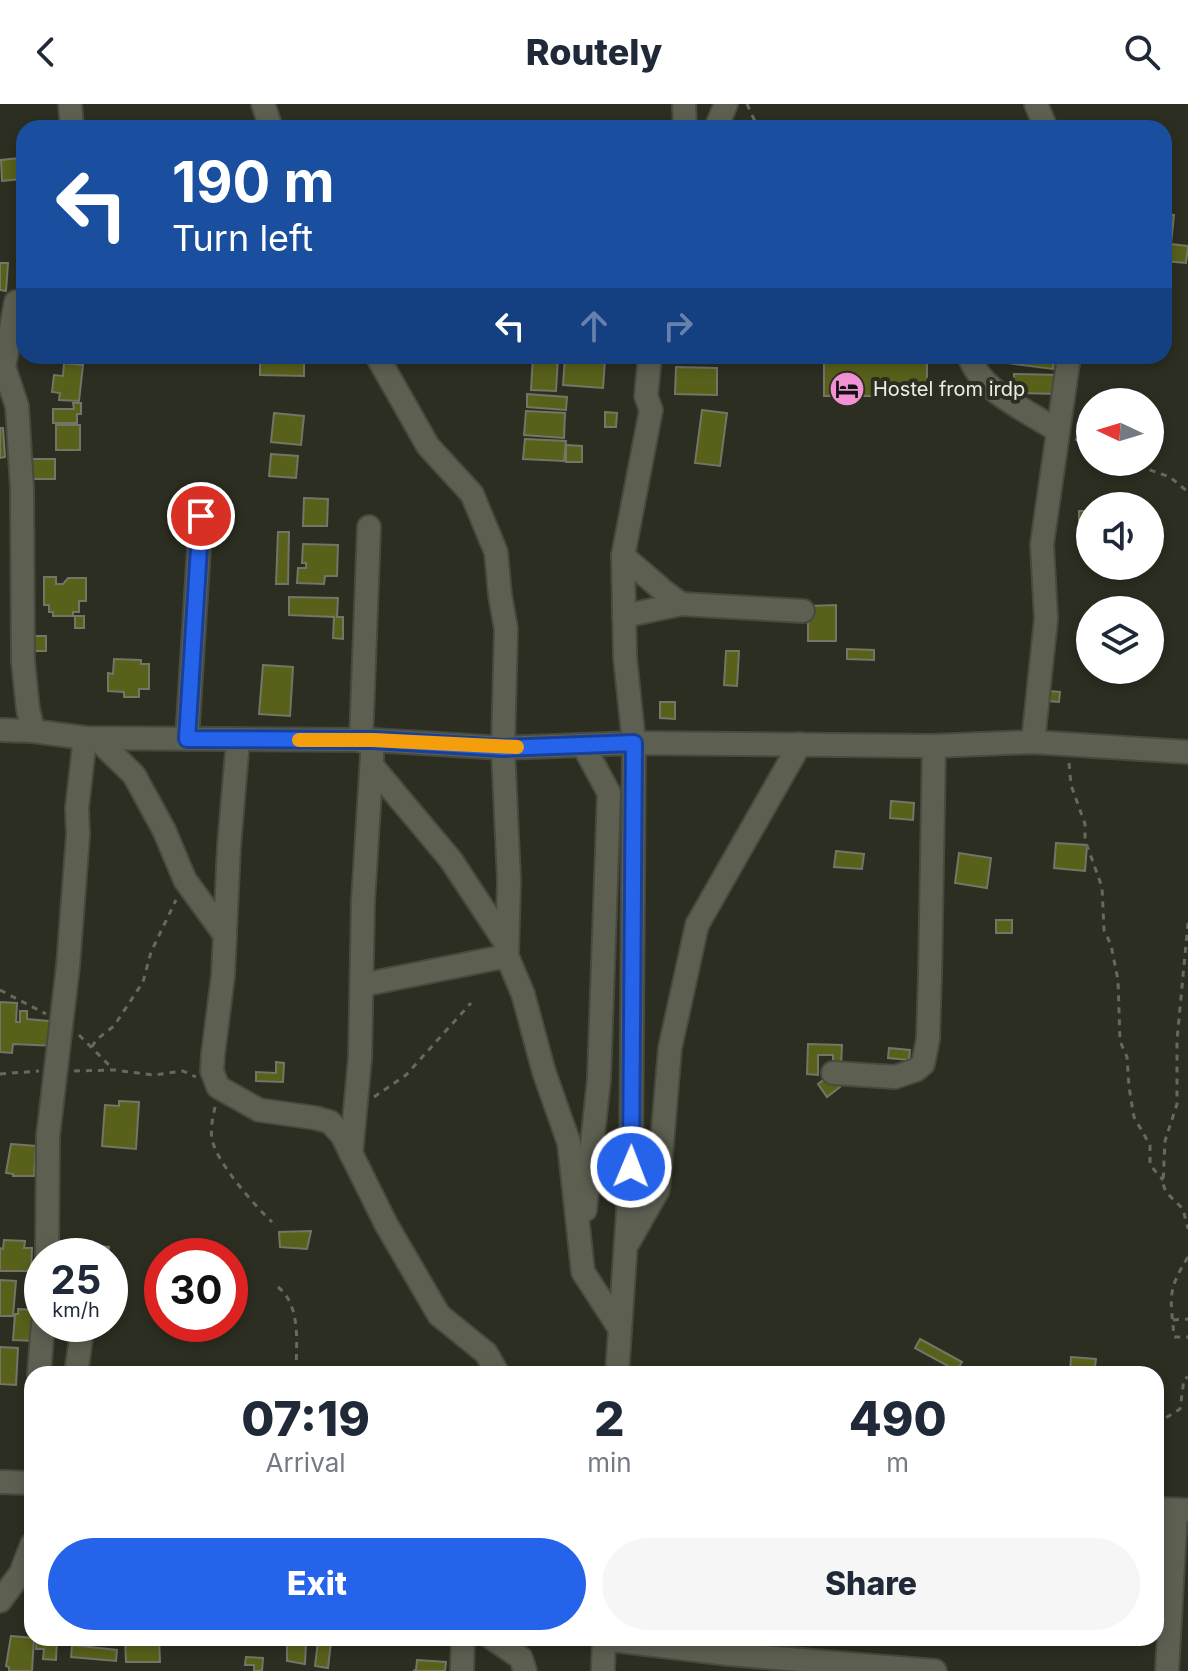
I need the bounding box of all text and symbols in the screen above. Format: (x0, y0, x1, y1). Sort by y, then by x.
icon: back (24, 30, 68, 74)
text: Routely (526, 30, 662, 74)
icon: search (1120, 30, 1164, 74)
text: 190 m (172, 148, 335, 216)
icon: left (40, 152, 144, 256)
text: Turn left (172, 216, 313, 260)
icon: left (488, 304, 532, 348)
icon: ahead (572, 304, 616, 348)
icon: right (656, 304, 700, 348)
hotel icon: Hostel from irdp (828, 370, 866, 408)
place label: Hostel from irdp (873, 377, 1025, 401)
north arrow (1076, 388, 1164, 476)
map controls (1076, 388, 1164, 684)
pin (167, 482, 235, 550)
button: sound (1076, 492, 1164, 580)
icon: arrive (179, 494, 223, 538)
button: layers (1076, 596, 1164, 684)
position arrow (589, 1125, 673, 1209)
speed limit sign: 30 (144, 1238, 248, 1342)
text: 25 (51, 1255, 101, 1304)
text: km/h (52, 1298, 100, 1322)
text: 07:19 (241, 1389, 370, 1448)
text: 2 (594, 1389, 625, 1448)
text: 490 (849, 1389, 947, 1448)
text: Arrival (266, 1447, 346, 1478)
text: min (587, 1447, 632, 1478)
text: m (886, 1447, 909, 1478)
button: Exit (48, 1538, 586, 1630)
button: Share (602, 1538, 1140, 1630)

